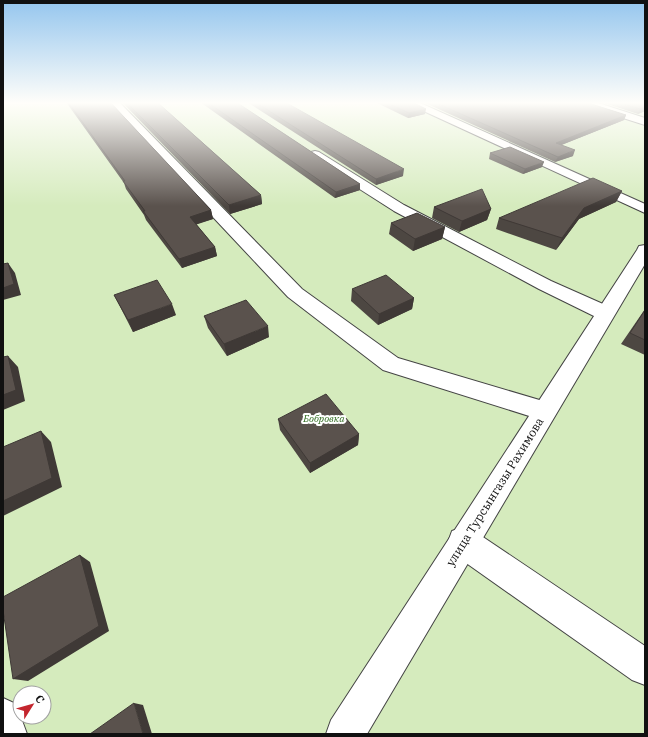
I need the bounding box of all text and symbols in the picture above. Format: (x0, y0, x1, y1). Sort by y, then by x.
park label: Бобровка (302, 412, 345, 425)
street label: улица Турсынгазы Рахимова (443, 414, 547, 569)
north arrow (12, 685, 52, 725)
text: С (32, 692, 48, 706)

